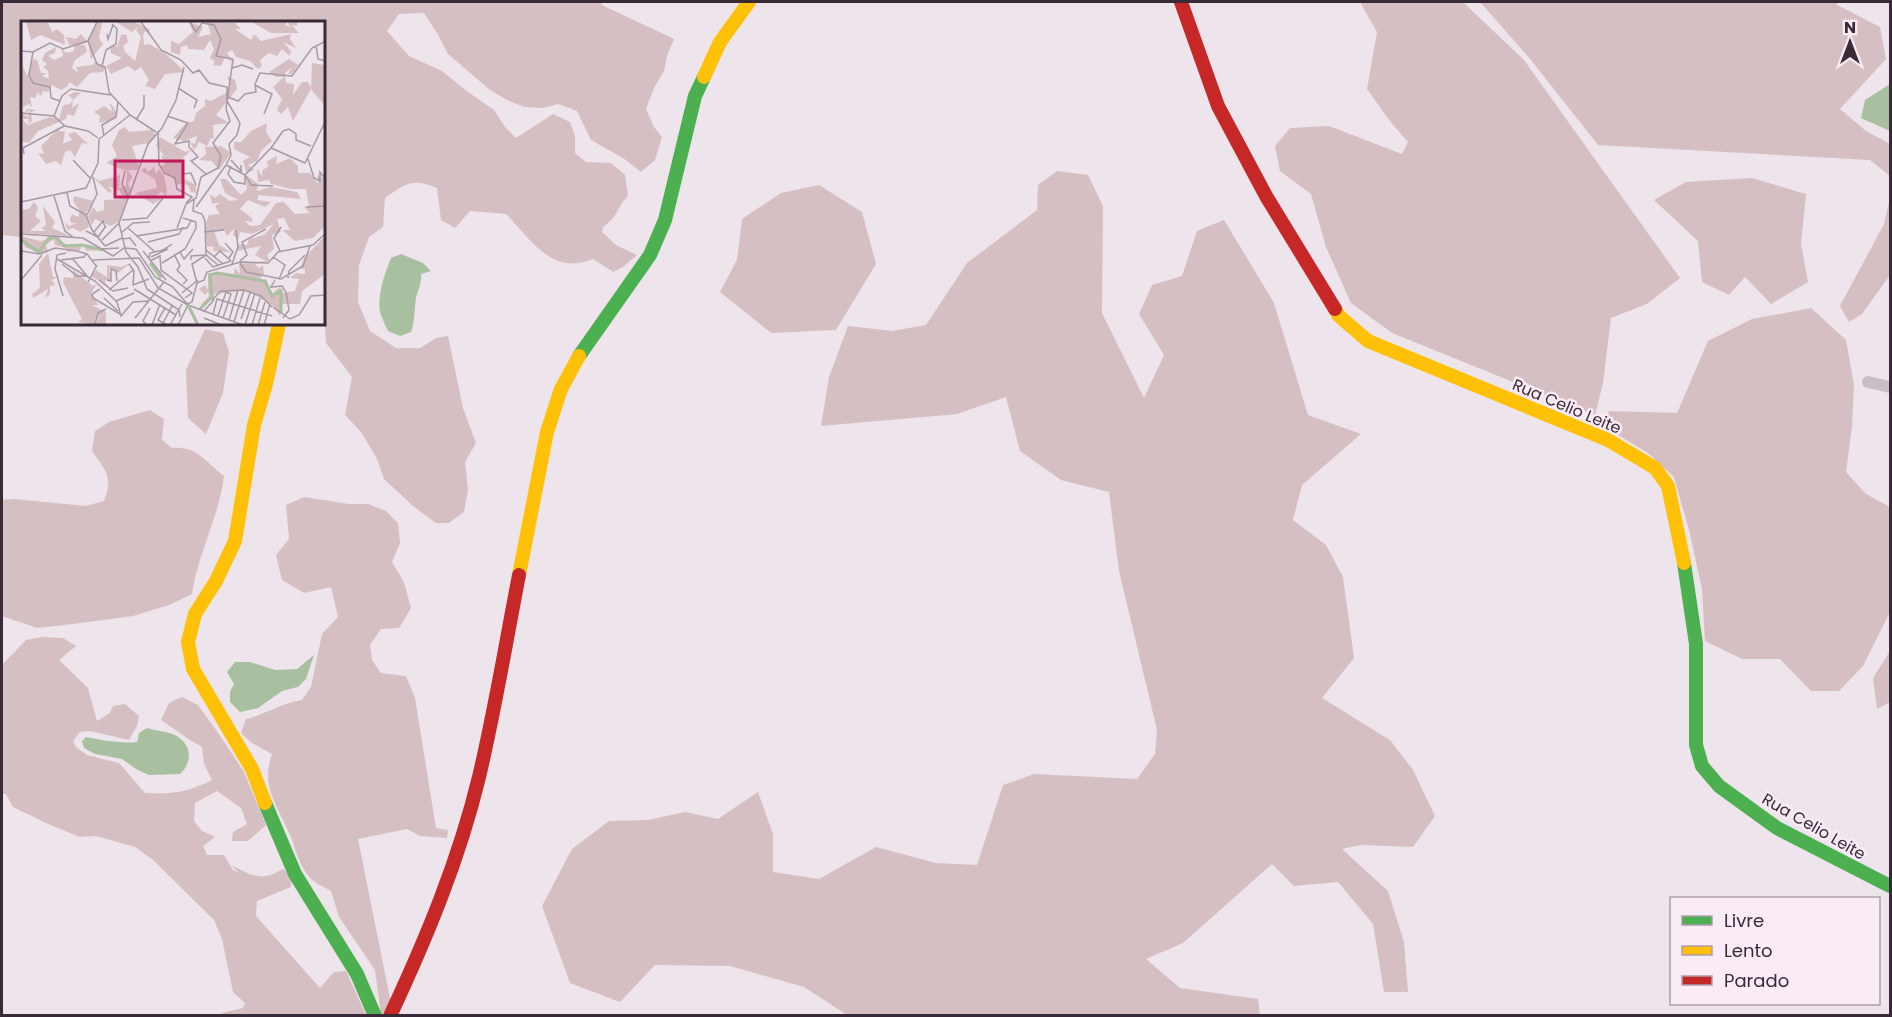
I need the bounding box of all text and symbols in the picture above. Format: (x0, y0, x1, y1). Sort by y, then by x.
north arrow (1820, 12, 1880, 72)
text: N (1844, 16, 1856, 39)
inset map (21, 21, 326, 326)
street label: Rua Celio Leite (1509, 373, 1625, 440)
street label: Rua Celio Leite (1758, 787, 1870, 865)
legend (1670, 897, 1880, 1005)
text: Livre (1724, 908, 1764, 933)
text: Lento (1724, 938, 1773, 963)
text: Parado (1724, 968, 1789, 993)

